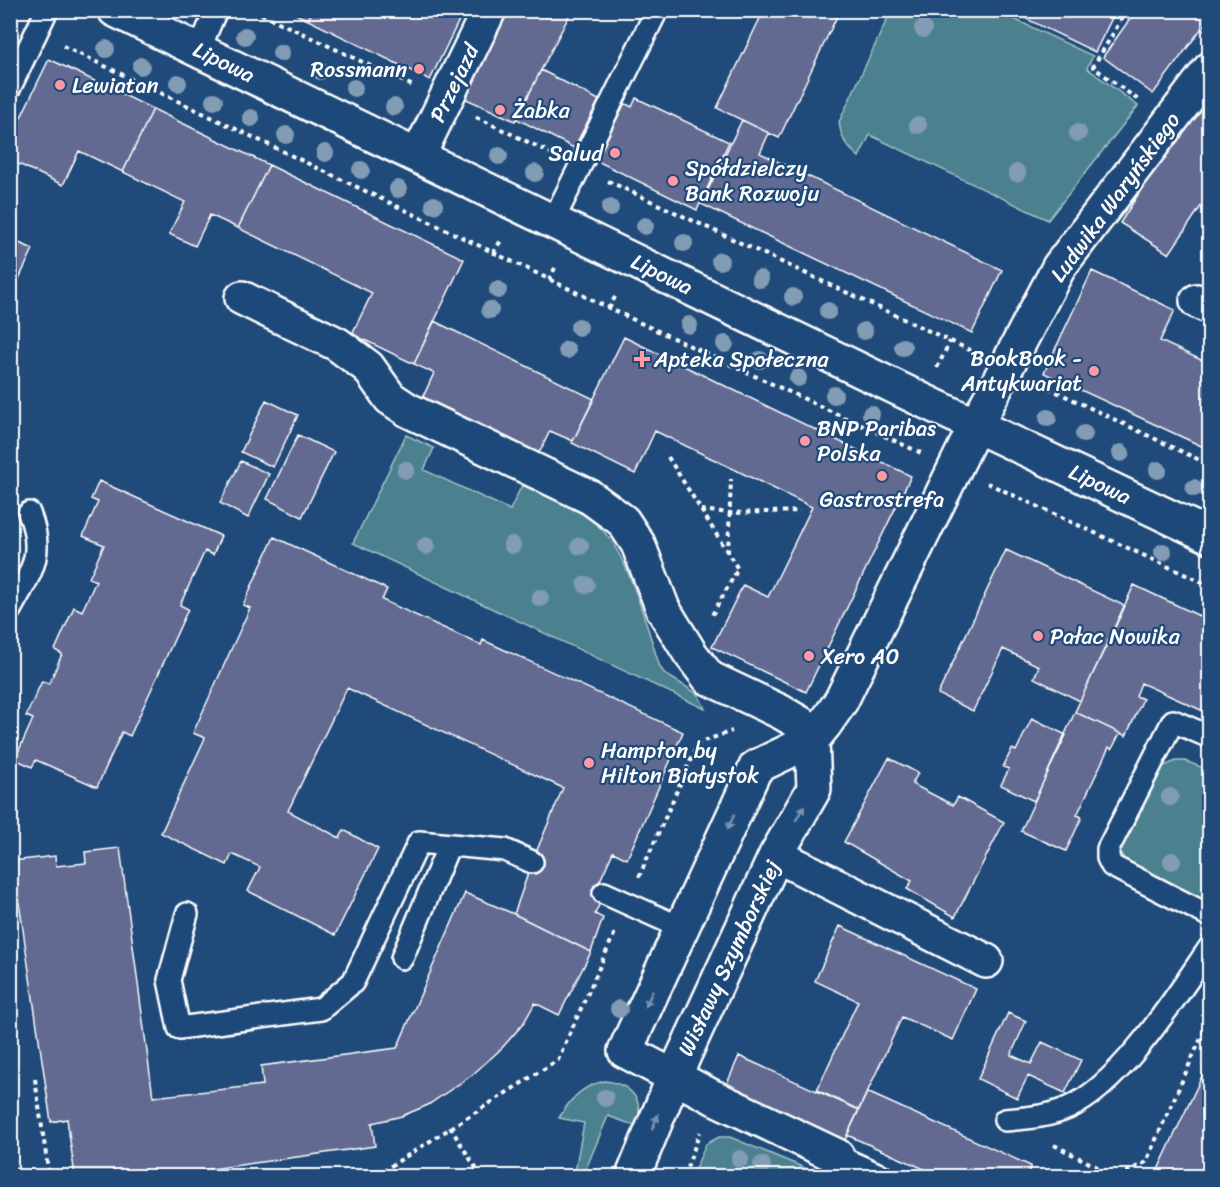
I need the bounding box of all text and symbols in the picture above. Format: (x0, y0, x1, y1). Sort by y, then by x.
street label: Lipowa (186, 30, 262, 94)
street label: Przejazd (418, 36, 490, 129)
place label: Rossmann (311, 50, 407, 89)
marker: Rossmann (412, 62, 426, 76)
place label: Lewiatan (72, 66, 158, 105)
marker: Lewiatan (53, 78, 67, 92)
place label: Żabka (512, 91, 571, 130)
marker: Żabka (493, 103, 507, 117)
street label: Ludwika Waryńskiego (1039, 103, 1191, 291)
place label: Salud (548, 134, 604, 173)
marker: Salud (608, 146, 622, 160)
place label: Spółdzielczy Bank Rozwoju (685, 149, 819, 213)
marker: Spółdzielczy Bank Rozwoju (666, 174, 680, 188)
street label: Lipowa (624, 242, 700, 306)
place label: BookBook - Antykwariat (960, 339, 1082, 403)
place label: Apteka Społeczna (653, 340, 830, 379)
marker: Apteka Społeczna (635, 352, 649, 366)
marker: BookBook - Antykwariat (1087, 364, 1101, 378)
place label: BNP Paribas Polska (817, 409, 936, 473)
marker: BNP Paribas Polska (798, 434, 812, 448)
street label: Lipowa (1062, 453, 1138, 515)
marker: Gastrostrefa (875, 469, 889, 483)
place label: Gastrostrefa (820, 480, 944, 519)
place label: Pałac Nowika (1050, 617, 1181, 656)
marker: Pałac Nowika (1031, 629, 1045, 643)
place label: Xero A0 (820, 637, 899, 676)
marker: Xero A0 (802, 649, 816, 663)
place label: Hampton by Hilton Białystok (601, 731, 759, 795)
marker: Hampton by Hilton Białystok (582, 756, 596, 770)
one-way arrow (795, 804, 805, 821)
one-way arrow (727, 813, 736, 830)
street label: Wisławy Szymborskiej (666, 852, 792, 1063)
one-way arrow (645, 990, 654, 1007)
one-way arrow (650, 1113, 660, 1131)

